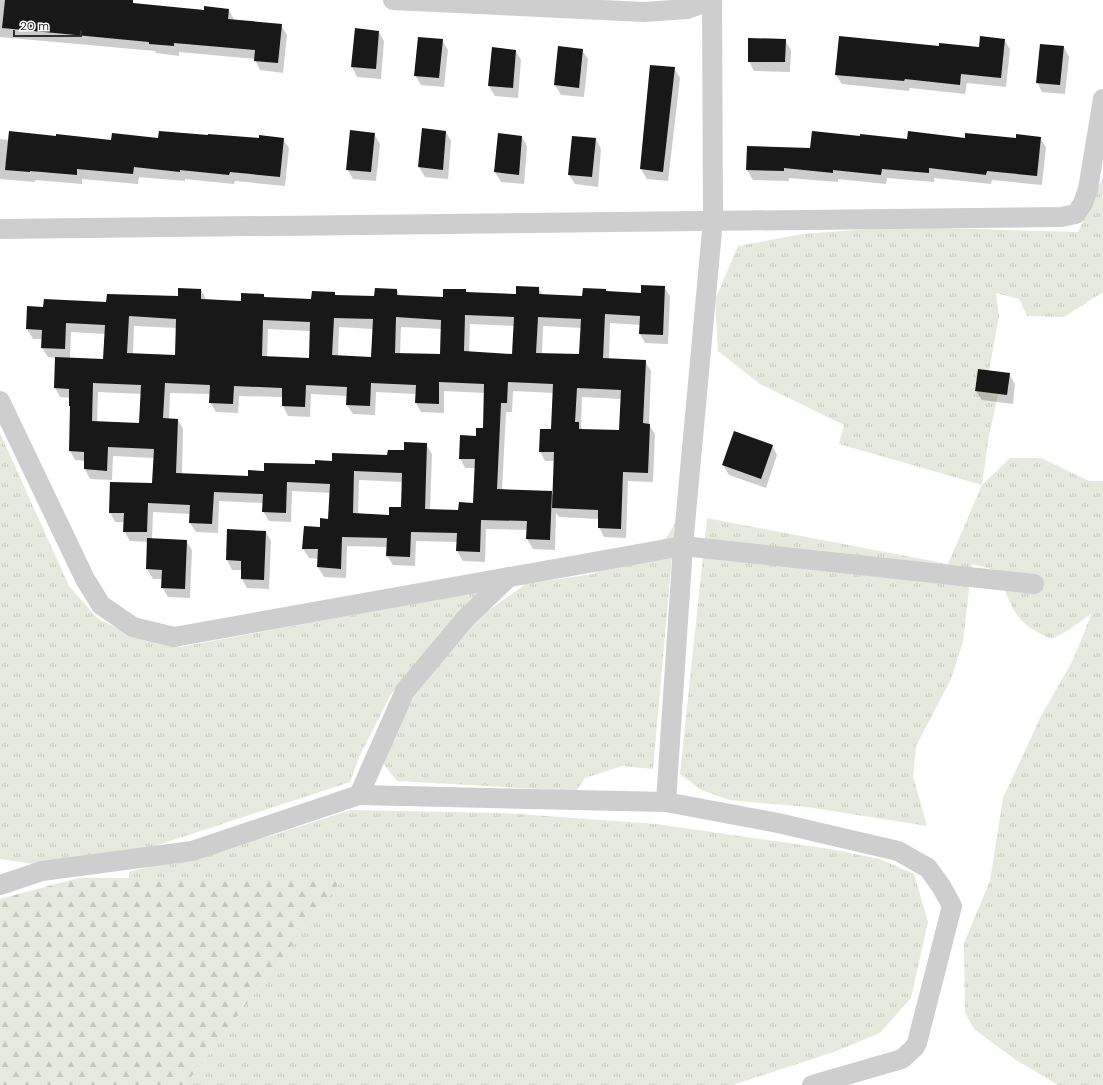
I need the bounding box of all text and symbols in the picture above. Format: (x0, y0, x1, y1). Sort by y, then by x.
scale bar (14, 12, 81, 38)
text: 20 m (20, 18, 49, 34)

